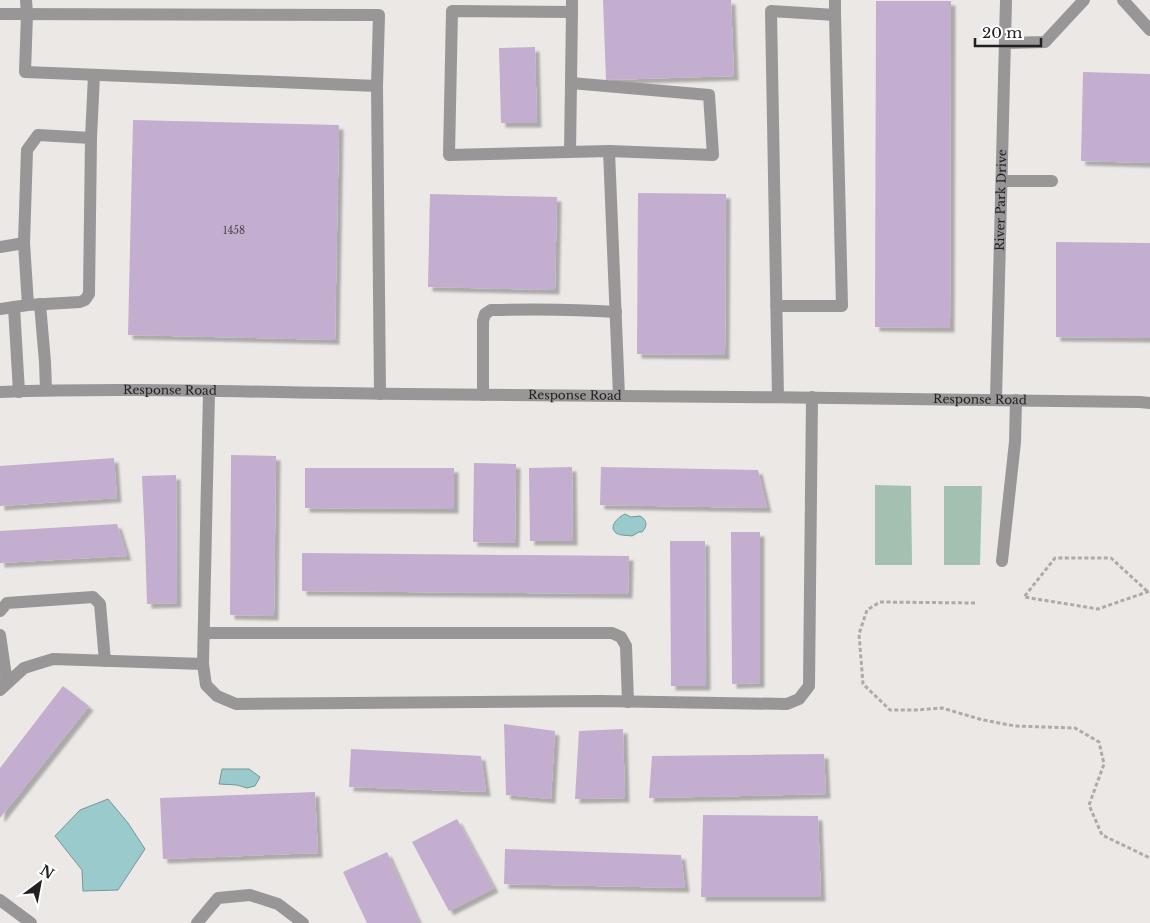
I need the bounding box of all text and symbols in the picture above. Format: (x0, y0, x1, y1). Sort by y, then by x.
scale bar (975, 15, 1041, 47)
text: 20 m (982, 23, 1022, 42)
street label: River Park Drive (992, 149, 1009, 251)
house number: 1458 (223, 224, 245, 237)
street label: Response Road (123, 382, 217, 398)
street label: Response Road (528, 387, 622, 403)
street label: Response Road (933, 391, 1027, 407)
north arrow (15, 858, 65, 908)
text: N (37, 861, 57, 883)

